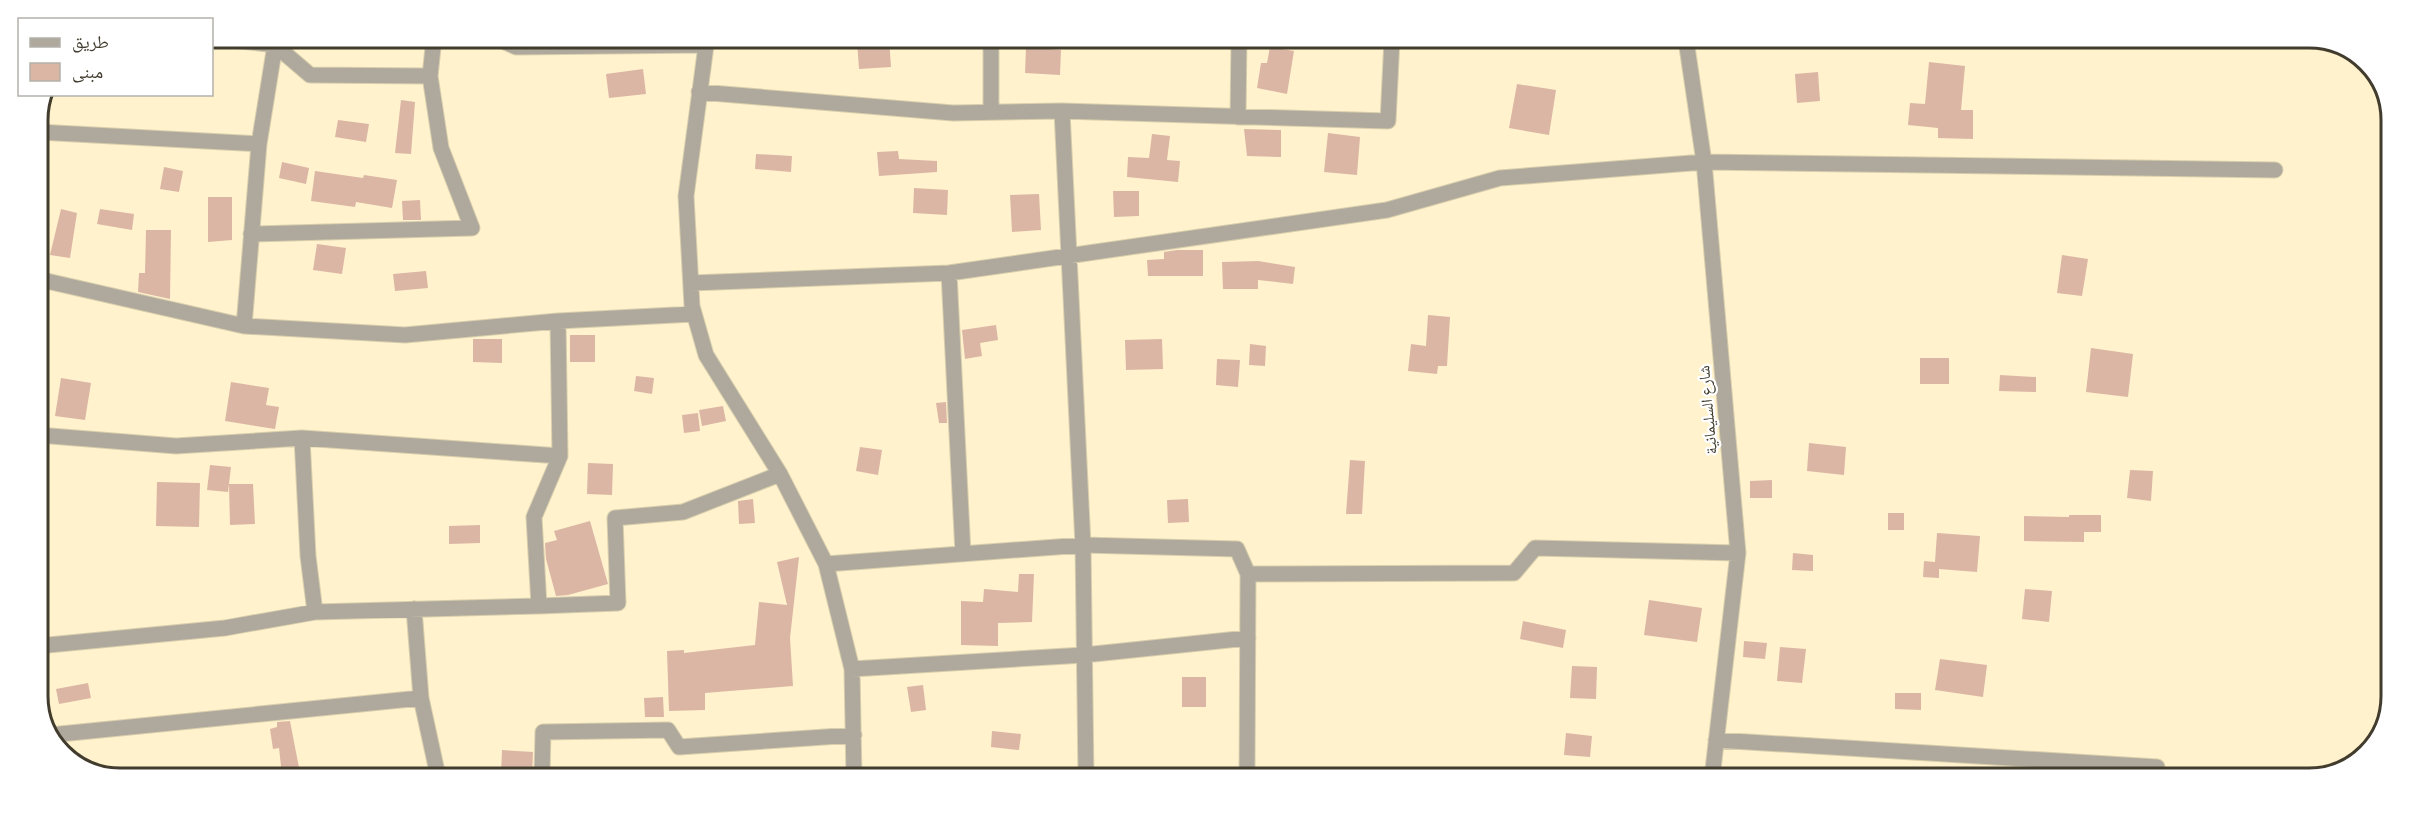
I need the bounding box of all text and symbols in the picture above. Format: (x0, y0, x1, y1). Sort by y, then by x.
legend (18, 18, 213, 96)
text: طريق (72, 31, 109, 53)
text: مبنى (72, 61, 103, 83)
street label: شارع السليمانية (1694, 364, 1722, 455)

